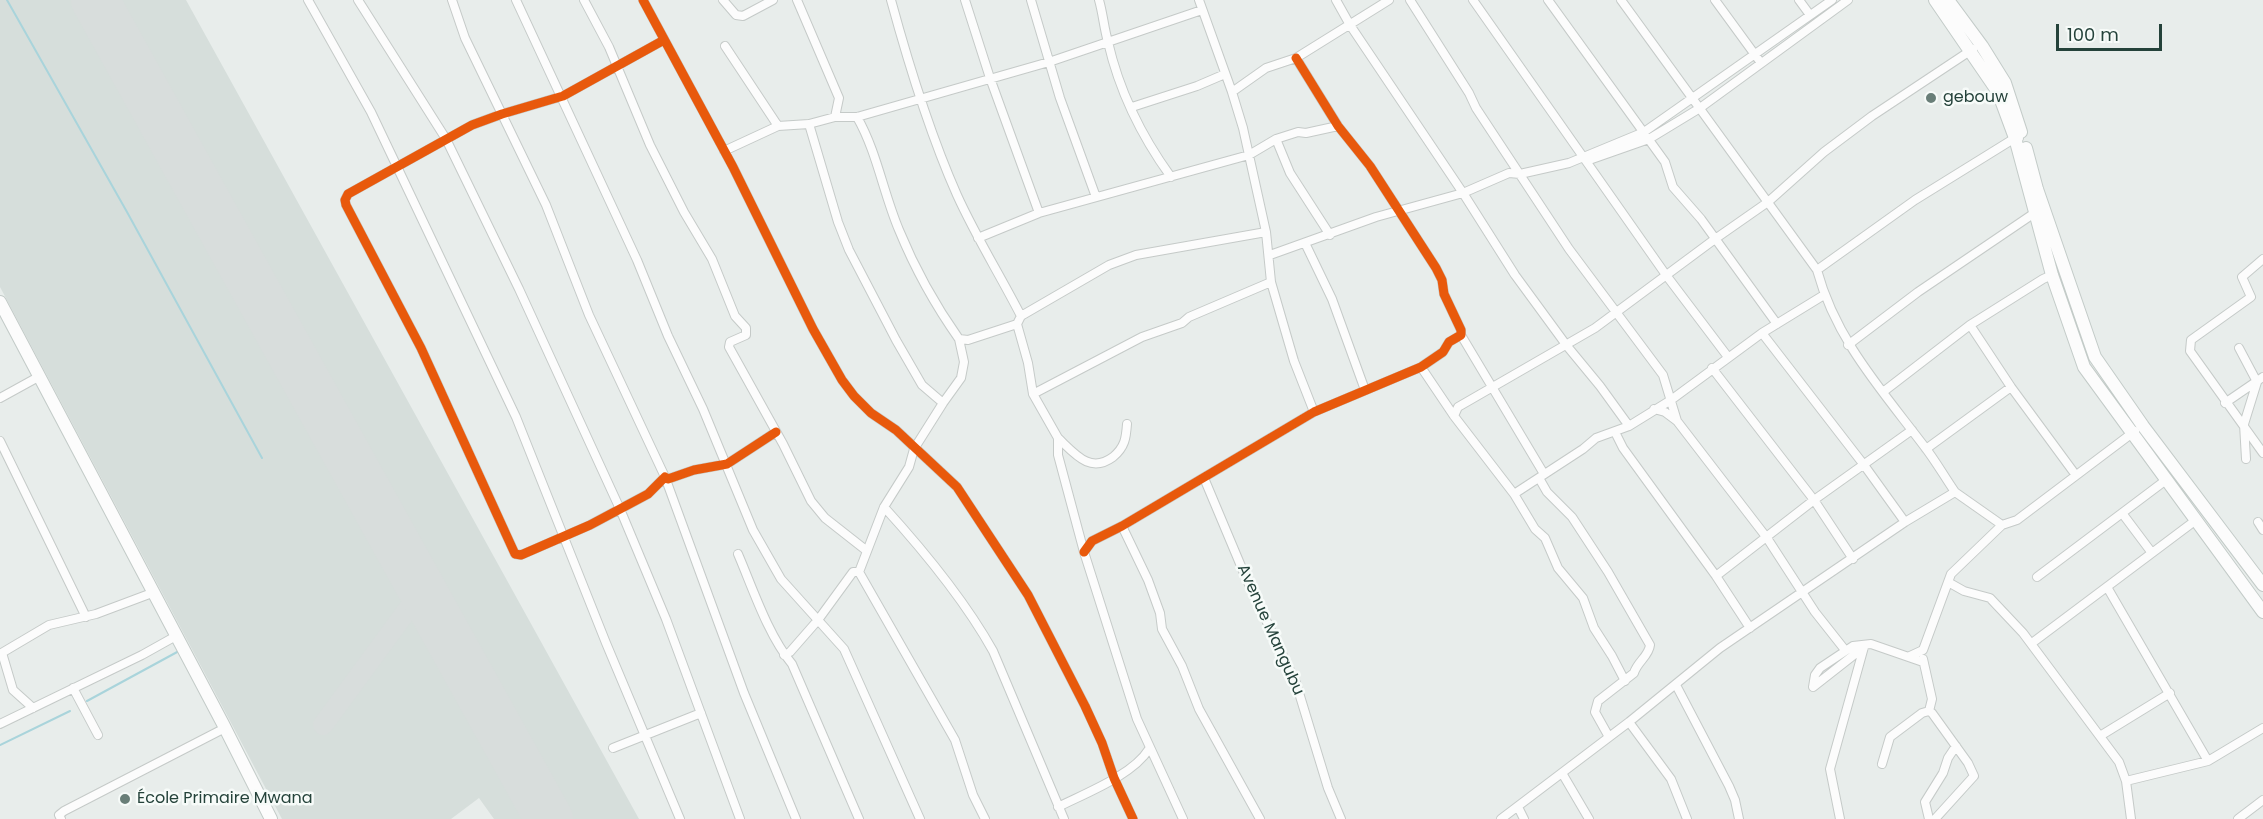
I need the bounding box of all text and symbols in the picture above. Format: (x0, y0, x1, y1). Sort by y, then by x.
scale bar (2059, 12, 2166, 50)
text: 100 m (2067, 22, 2119, 47)
place label: gebouw (1943, 88, 2008, 108)
marker: gebouw (1924, 91, 1938, 105)
street label: Avenue Mangubu (1232, 562, 1308, 698)
place label: École Primaire Mwana (137, 789, 313, 809)
marker: École Primaire Mwana (118, 792, 132, 806)

